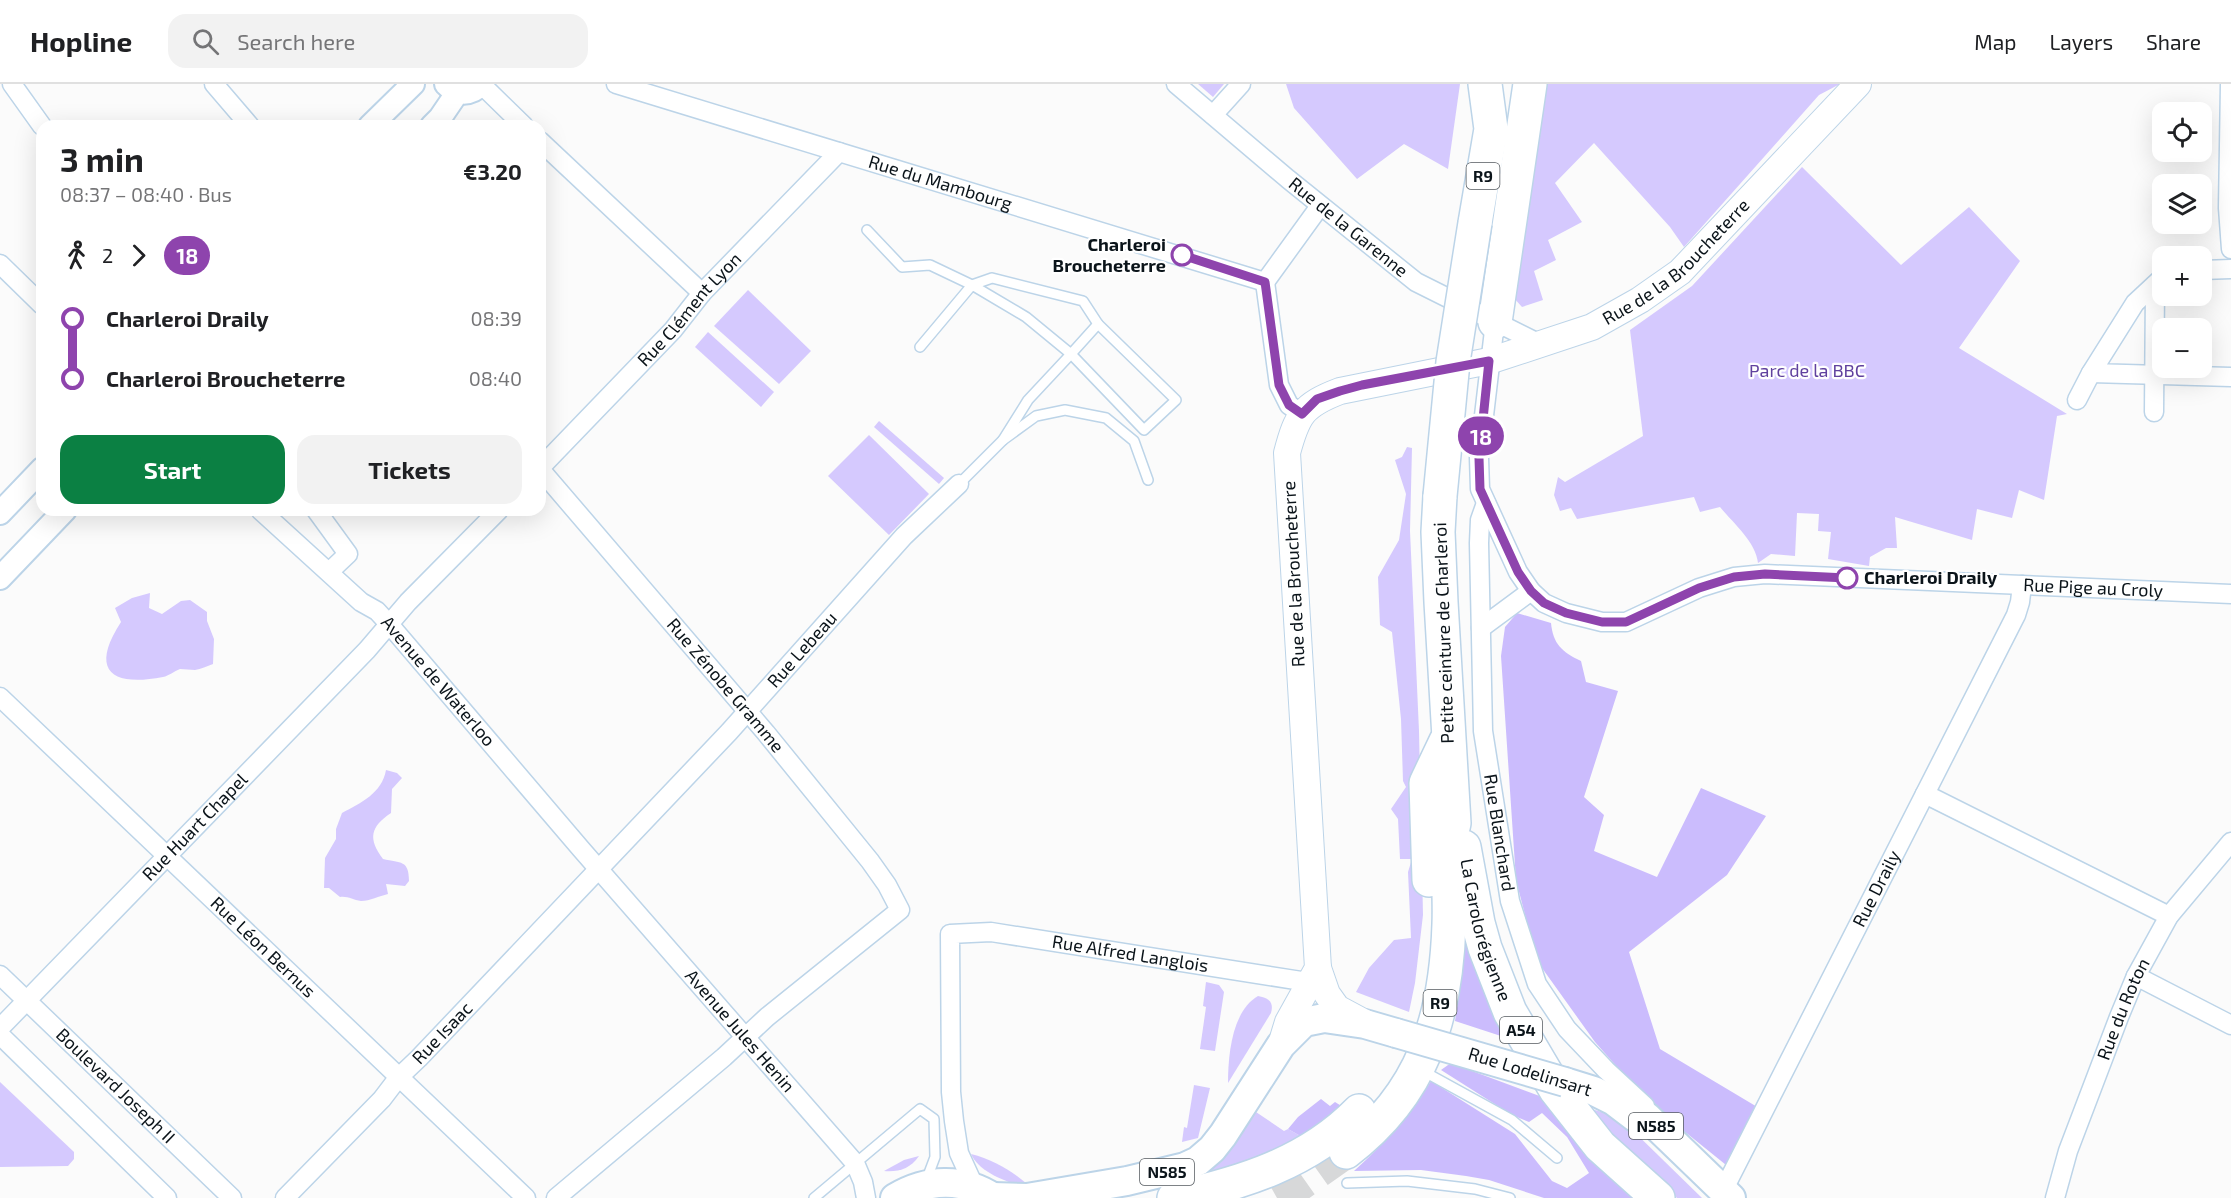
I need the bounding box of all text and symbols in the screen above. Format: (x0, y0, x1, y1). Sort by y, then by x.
search box (168, 14, 588, 68)
text: Hopline (30, 24, 132, 58)
icon: search (189, 25, 222, 58)
text: Search here (237, 28, 355, 54)
text: Map (1974, 29, 2016, 54)
text: Layers (2049, 29, 2113, 54)
text: Share (2146, 29, 2201, 54)
map controls (2152, 102, 2212, 378)
button: locate (2152, 102, 2212, 162)
text: 3 min (60, 139, 144, 179)
street label: Rue du Mambourg (866, 150, 1015, 214)
text: €3.20 (463, 158, 522, 184)
road number: R9 (1466, 163, 1500, 189)
street label: Rue de la Garenne (1285, 172, 1413, 281)
button: layers (2152, 174, 2212, 234)
text: 08:37 – 08:40 · Bus (60, 182, 232, 206)
street label: Rue de la Broucheterre (1598, 194, 1754, 329)
place label: Charleroi Broucheterre (1053, 233, 1166, 276)
icon: walk (60, 239, 93, 272)
icon: forward (122, 239, 155, 272)
text: 2 (102, 243, 113, 267)
text: 18 (176, 243, 198, 268)
marker: Charleroi Broucheterre (1171, 244, 1193, 266)
button: + (2152, 246, 2212, 306)
street label: Rue Clément Lyon (632, 247, 745, 370)
text: Charleroi Draily (106, 305, 269, 331)
text: 08:39 (471, 306, 522, 330)
button: − (2152, 318, 2212, 378)
park label: Parc de la BBC (1749, 359, 1865, 381)
text: Charleroi Broucheterre (106, 365, 345, 391)
text: 08:40 (469, 366, 522, 390)
line badge: 18 (1454, 416, 1508, 456)
text: 18 (1470, 424, 1492, 449)
button: Start (60, 435, 285, 504)
button: Tickets (297, 435, 522, 504)
street label: Rue de la Broucheterre (1277, 480, 1309, 668)
street label: Petite ceinture de Charleroi (1428, 522, 1458, 744)
place label: Charleroi Draily (1864, 566, 1998, 588)
marker: Charleroi Draily (1836, 567, 1858, 589)
street label: Rue Pige au Croly (2023, 573, 2164, 601)
street label: Rue Lebeau (762, 607, 841, 692)
street label: Avenue de Waterloo (377, 611, 500, 750)
street label: Rue Zénobe Gramme (663, 613, 789, 756)
street label: Rue Huart Chapel (137, 768, 252, 885)
street label: Rue Blanchard (1480, 772, 1520, 893)
street label: Rue Draily (1847, 846, 1905, 930)
street label: La Carolorégienne (1456, 857, 1517, 1004)
street label: Rue Léon Bernus (206, 892, 321, 1002)
street label: Rue Alfred Langlois (1051, 930, 1210, 976)
street label: Rue du Roton (2092, 954, 2154, 1063)
street label: Avenue Jules Henin (681, 964, 800, 1096)
road number: R9 (1424, 990, 1456, 1016)
street label: Rue Isaac (407, 997, 477, 1068)
road number: A54 (1500, 1017, 1542, 1043)
street label: Boulevard Joseph II (52, 1023, 180, 1147)
street label: Rue Lodelinsart (1466, 1042, 1595, 1100)
road number: N585 (1629, 1113, 1683, 1139)
road number: N585 (1140, 1159, 1194, 1185)

